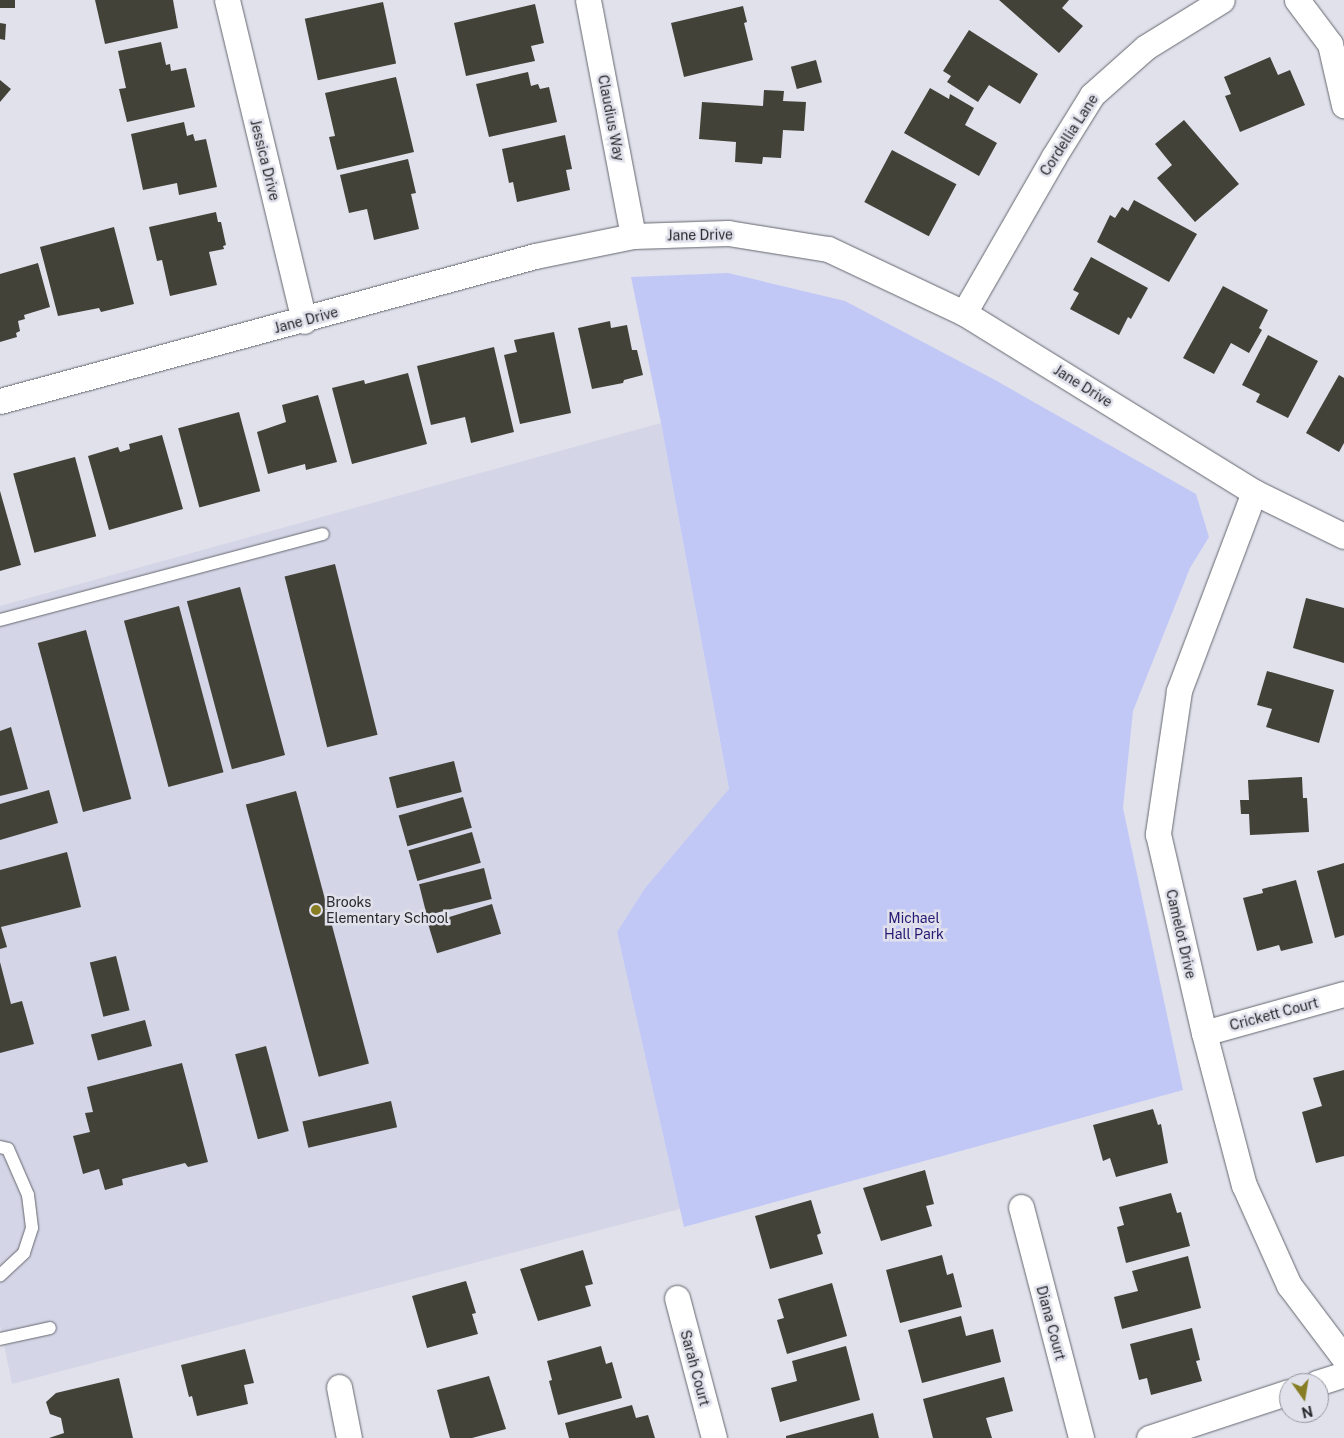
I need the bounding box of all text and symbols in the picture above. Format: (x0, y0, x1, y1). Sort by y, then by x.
street label: Claudius Way (594, 73, 628, 163)
street label: Cordellia Lane (1036, 91, 1102, 179)
street label: Jessica Drive (247, 118, 283, 202)
street label: Jane Drive (667, 226, 733, 244)
street label: Jane Drive (272, 303, 340, 337)
street label: Jane Drive (1051, 361, 1115, 411)
street label: Camelot Drive (1163, 888, 1199, 980)
place label: Brooks Elementary School (326, 894, 449, 926)
marker: Brooks Elementary School (310, 904, 322, 916)
park label: Michael Hall Park (884, 910, 944, 942)
street label: Crickett Court (1228, 994, 1320, 1034)
street label: Diana Court (1033, 1284, 1069, 1362)
street label: Sarah Court (677, 1328, 713, 1408)
north arrow (1279, 1373, 1329, 1423)
text: N (1300, 1403, 1314, 1421)

